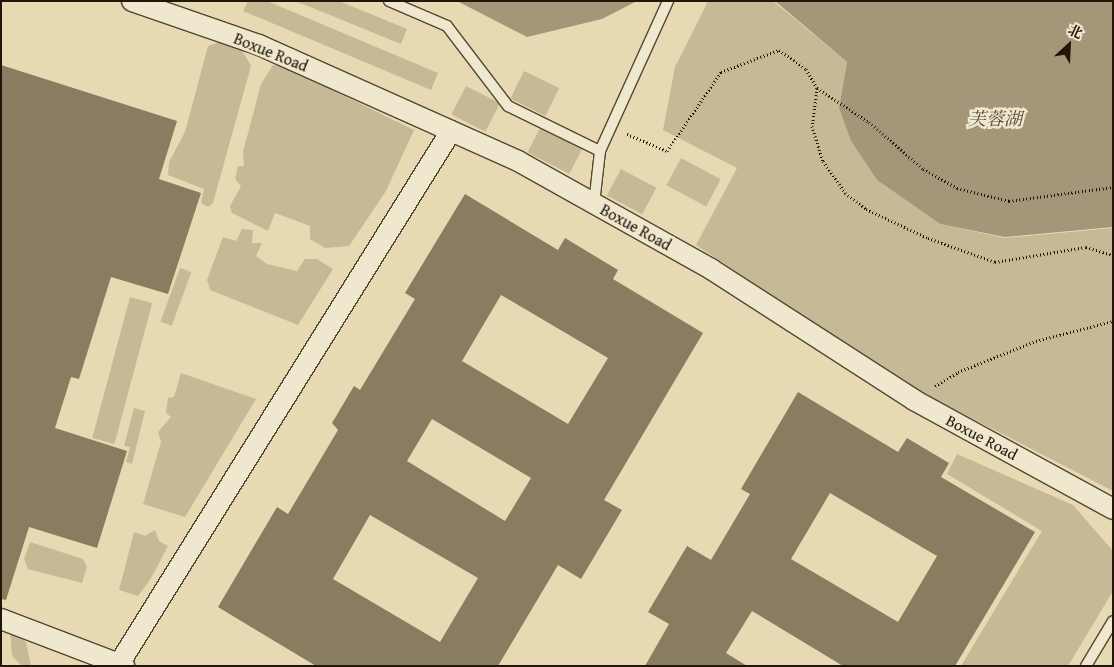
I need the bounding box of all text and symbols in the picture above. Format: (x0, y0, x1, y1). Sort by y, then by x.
text: 北 (1065, 19, 1086, 43)
north arrow (1044, 20, 1094, 70)
street label: Boxue Road (231, 28, 311, 76)
water label: 芙蓉湖 (968, 108, 1022, 130)
street label: Boxue Road (597, 200, 675, 254)
street label: Boxue Road (943, 410, 1021, 464)

